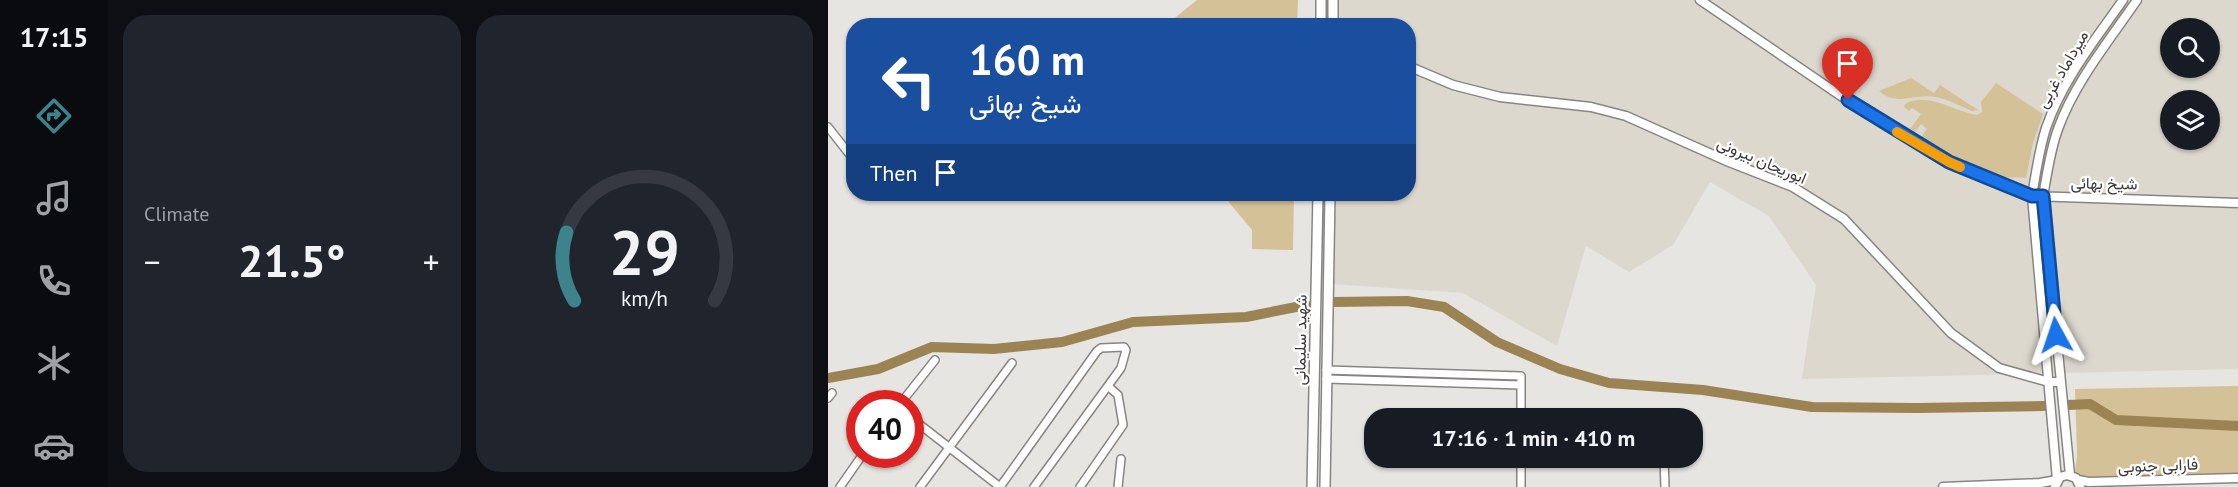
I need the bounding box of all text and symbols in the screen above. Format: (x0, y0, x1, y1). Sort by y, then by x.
map controls (2160, 18, 2220, 150)
button: search (2160, 18, 2220, 78)
text: 17:15 (20, 20, 88, 54)
street label: میرداماد غربی (2032, 27, 2093, 112)
text: 160 m (969, 32, 1085, 87)
pin (1822, 38, 1873, 100)
icon: left (870, 42, 948, 120)
icon: arrive (1831, 47, 1864, 80)
text: شیخ بهائی (969, 86, 1082, 120)
button: layers (2160, 90, 2220, 150)
icon: directions (33, 95, 75, 137)
street label: ابوریحان بیرونی (1714, 132, 1810, 189)
icon: arrive (929, 156, 962, 189)
text: Then (870, 159, 917, 187)
street label: شیخ بهائی (2070, 172, 2138, 196)
icon: music (33, 177, 75, 219)
text: Climate (144, 201, 210, 227)
text: 29 (609, 211, 680, 292)
text: 21.5° (238, 231, 345, 289)
text: − (144, 240, 161, 283)
text: + (423, 240, 440, 283)
icon: phone (33, 260, 75, 302)
text: km/h (621, 284, 668, 312)
street label: شهید سلیمانی (1289, 294, 1312, 386)
position arrow (2024, 303, 2088, 367)
icon: climate (33, 342, 75, 384)
speed limit sign: 40 (846, 390, 924, 468)
text: 17:16 · 1 min · 410 m (1432, 424, 1635, 452)
icon: car (33, 425, 75, 467)
street label: فارابی جنوبی (2118, 454, 2198, 477)

